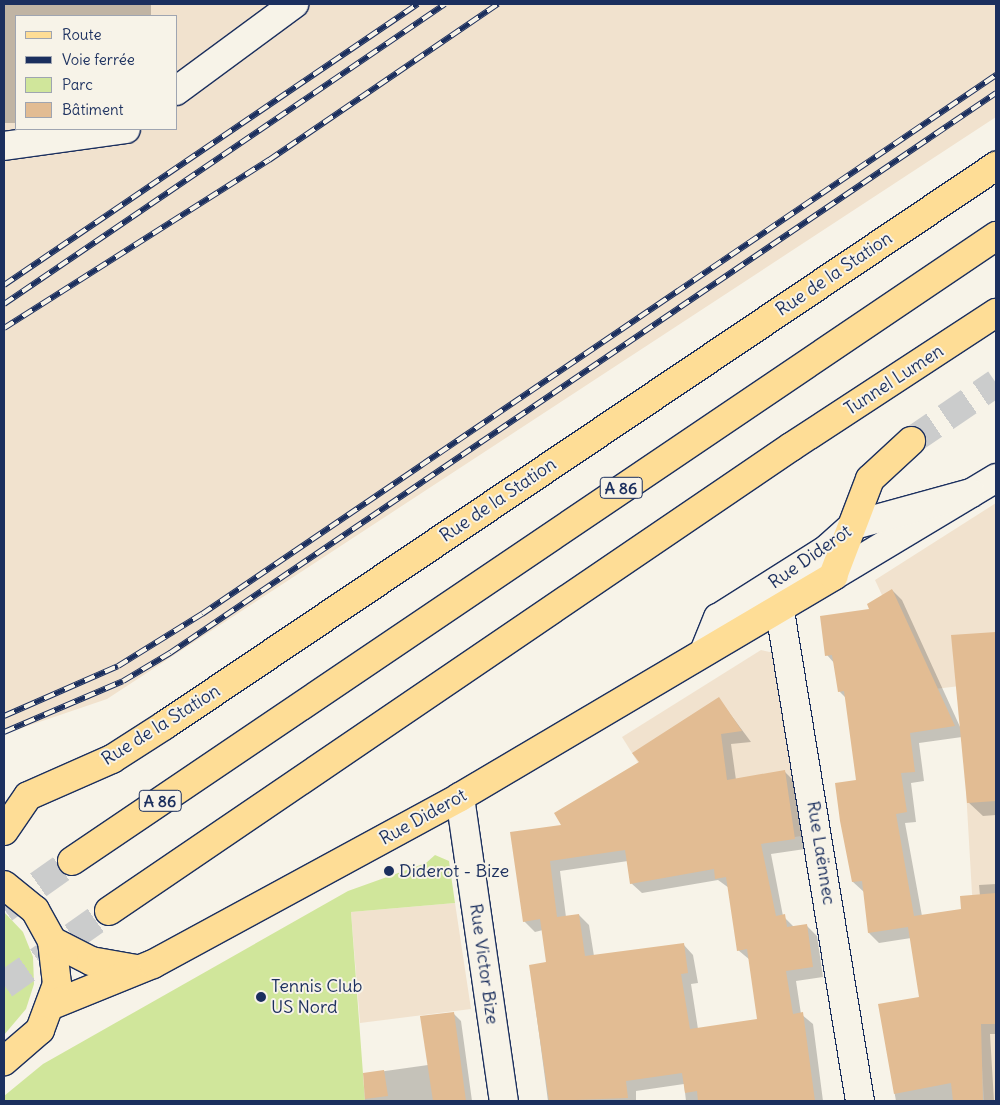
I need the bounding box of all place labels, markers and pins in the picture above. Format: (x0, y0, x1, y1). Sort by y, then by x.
place label: Diderot - Bize (399, 860, 509, 882)
marker: Diderot - Bize (383, 865, 395, 877)
place label: Tennis Club US Nord (271, 976, 363, 1019)
marker: Tennis Club US Nord (255, 991, 267, 1003)

